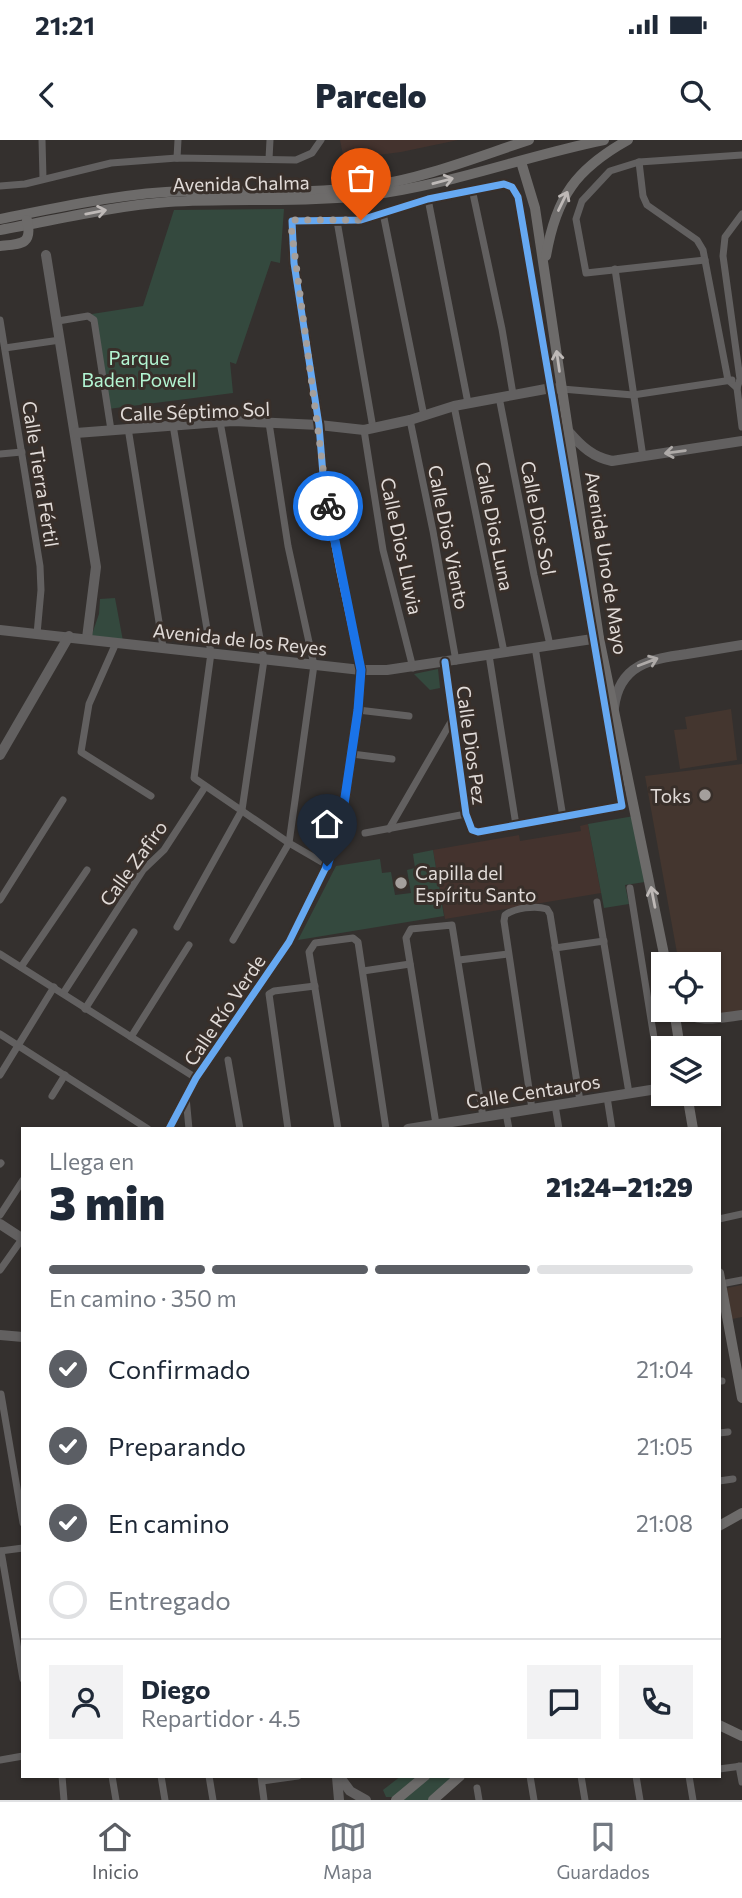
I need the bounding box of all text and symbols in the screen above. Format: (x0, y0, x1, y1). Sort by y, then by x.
text: 21:21 (35, 9, 95, 40)
text: Parcelo (315, 75, 427, 115)
icon: back (28, 76, 66, 114)
icon: search (676, 76, 714, 114)
pin (331, 148, 391, 220)
icon: bag (342, 159, 380, 197)
street label: Avenida Chalma (172, 170, 310, 196)
one-way arrow (431, 174, 454, 187)
one-way arrow (557, 191, 571, 212)
one-way arrow (84, 205, 107, 219)
park label: Parque Baden Powell (82, 346, 196, 391)
one-way arrow (552, 350, 565, 373)
street label: Calle Séptimo Sol (120, 397, 270, 425)
street label: Calle Tierra Fértil (18, 399, 64, 549)
one-way arrow (664, 446, 687, 459)
street label: Calle Dios Sol (517, 459, 561, 577)
street label: Calle Dios Luna (471, 460, 519, 592)
street label: Calle Dios Viento (424, 463, 474, 611)
street label: Avenida Uno de Mayo (581, 470, 633, 656)
courier (293, 471, 363, 541)
street label: Calle Dios Lluvia (376, 475, 428, 617)
icon: bike (309, 487, 347, 525)
street label: Avenida de los Reyes (152, 618, 328, 660)
one-way arrow (637, 655, 659, 668)
street label: Calle Dios Pez (452, 684, 492, 806)
place label: Toks (650, 784, 691, 807)
marker: Toks (697, 787, 713, 803)
pin (297, 794, 357, 866)
icon: home (308, 805, 346, 843)
street label: Calle Zafiro (94, 816, 172, 910)
place label: Capilla del Espíritu Santo (415, 861, 536, 906)
marker: Capilla del Espíritu Santo (393, 875, 409, 891)
one-way arrow (646, 886, 659, 909)
street label: Calle Río Verde (178, 950, 270, 1070)
map controls (651, 952, 721, 1106)
button: locate (651, 952, 721, 1022)
button: layers (651, 1036, 721, 1106)
street label: Calle Centauros (464, 1069, 602, 1113)
text: Llega en (49, 1147, 134, 1175)
text: 21:24–21:29 (546, 1171, 693, 1202)
text: 3 min (49, 1173, 165, 1229)
text: En camino · 350 m (49, 1284, 237, 1312)
icon: check (49, 1350, 87, 1388)
text: Confirmado (108, 1353, 250, 1384)
text: 21:04 (636, 1355, 693, 1383)
icon: check (49, 1427, 87, 1465)
text: Preparando (108, 1430, 246, 1461)
text: 21:05 (637, 1432, 693, 1460)
icon: check (49, 1504, 87, 1542)
text: En camino (108, 1507, 230, 1538)
text: 21:08 (636, 1509, 693, 1537)
text: Entregado (108, 1584, 231, 1615)
button: person (49, 1665, 123, 1739)
button: chat (527, 1665, 601, 1739)
button: phone (619, 1665, 693, 1739)
text: Diego (141, 1673, 211, 1704)
text: Repartidor · 4.5 (141, 1704, 301, 1732)
tab: Inicio (92, 1818, 139, 1883)
tab: Mapa (323, 1818, 372, 1883)
tab: Guardados (556, 1818, 650, 1883)

